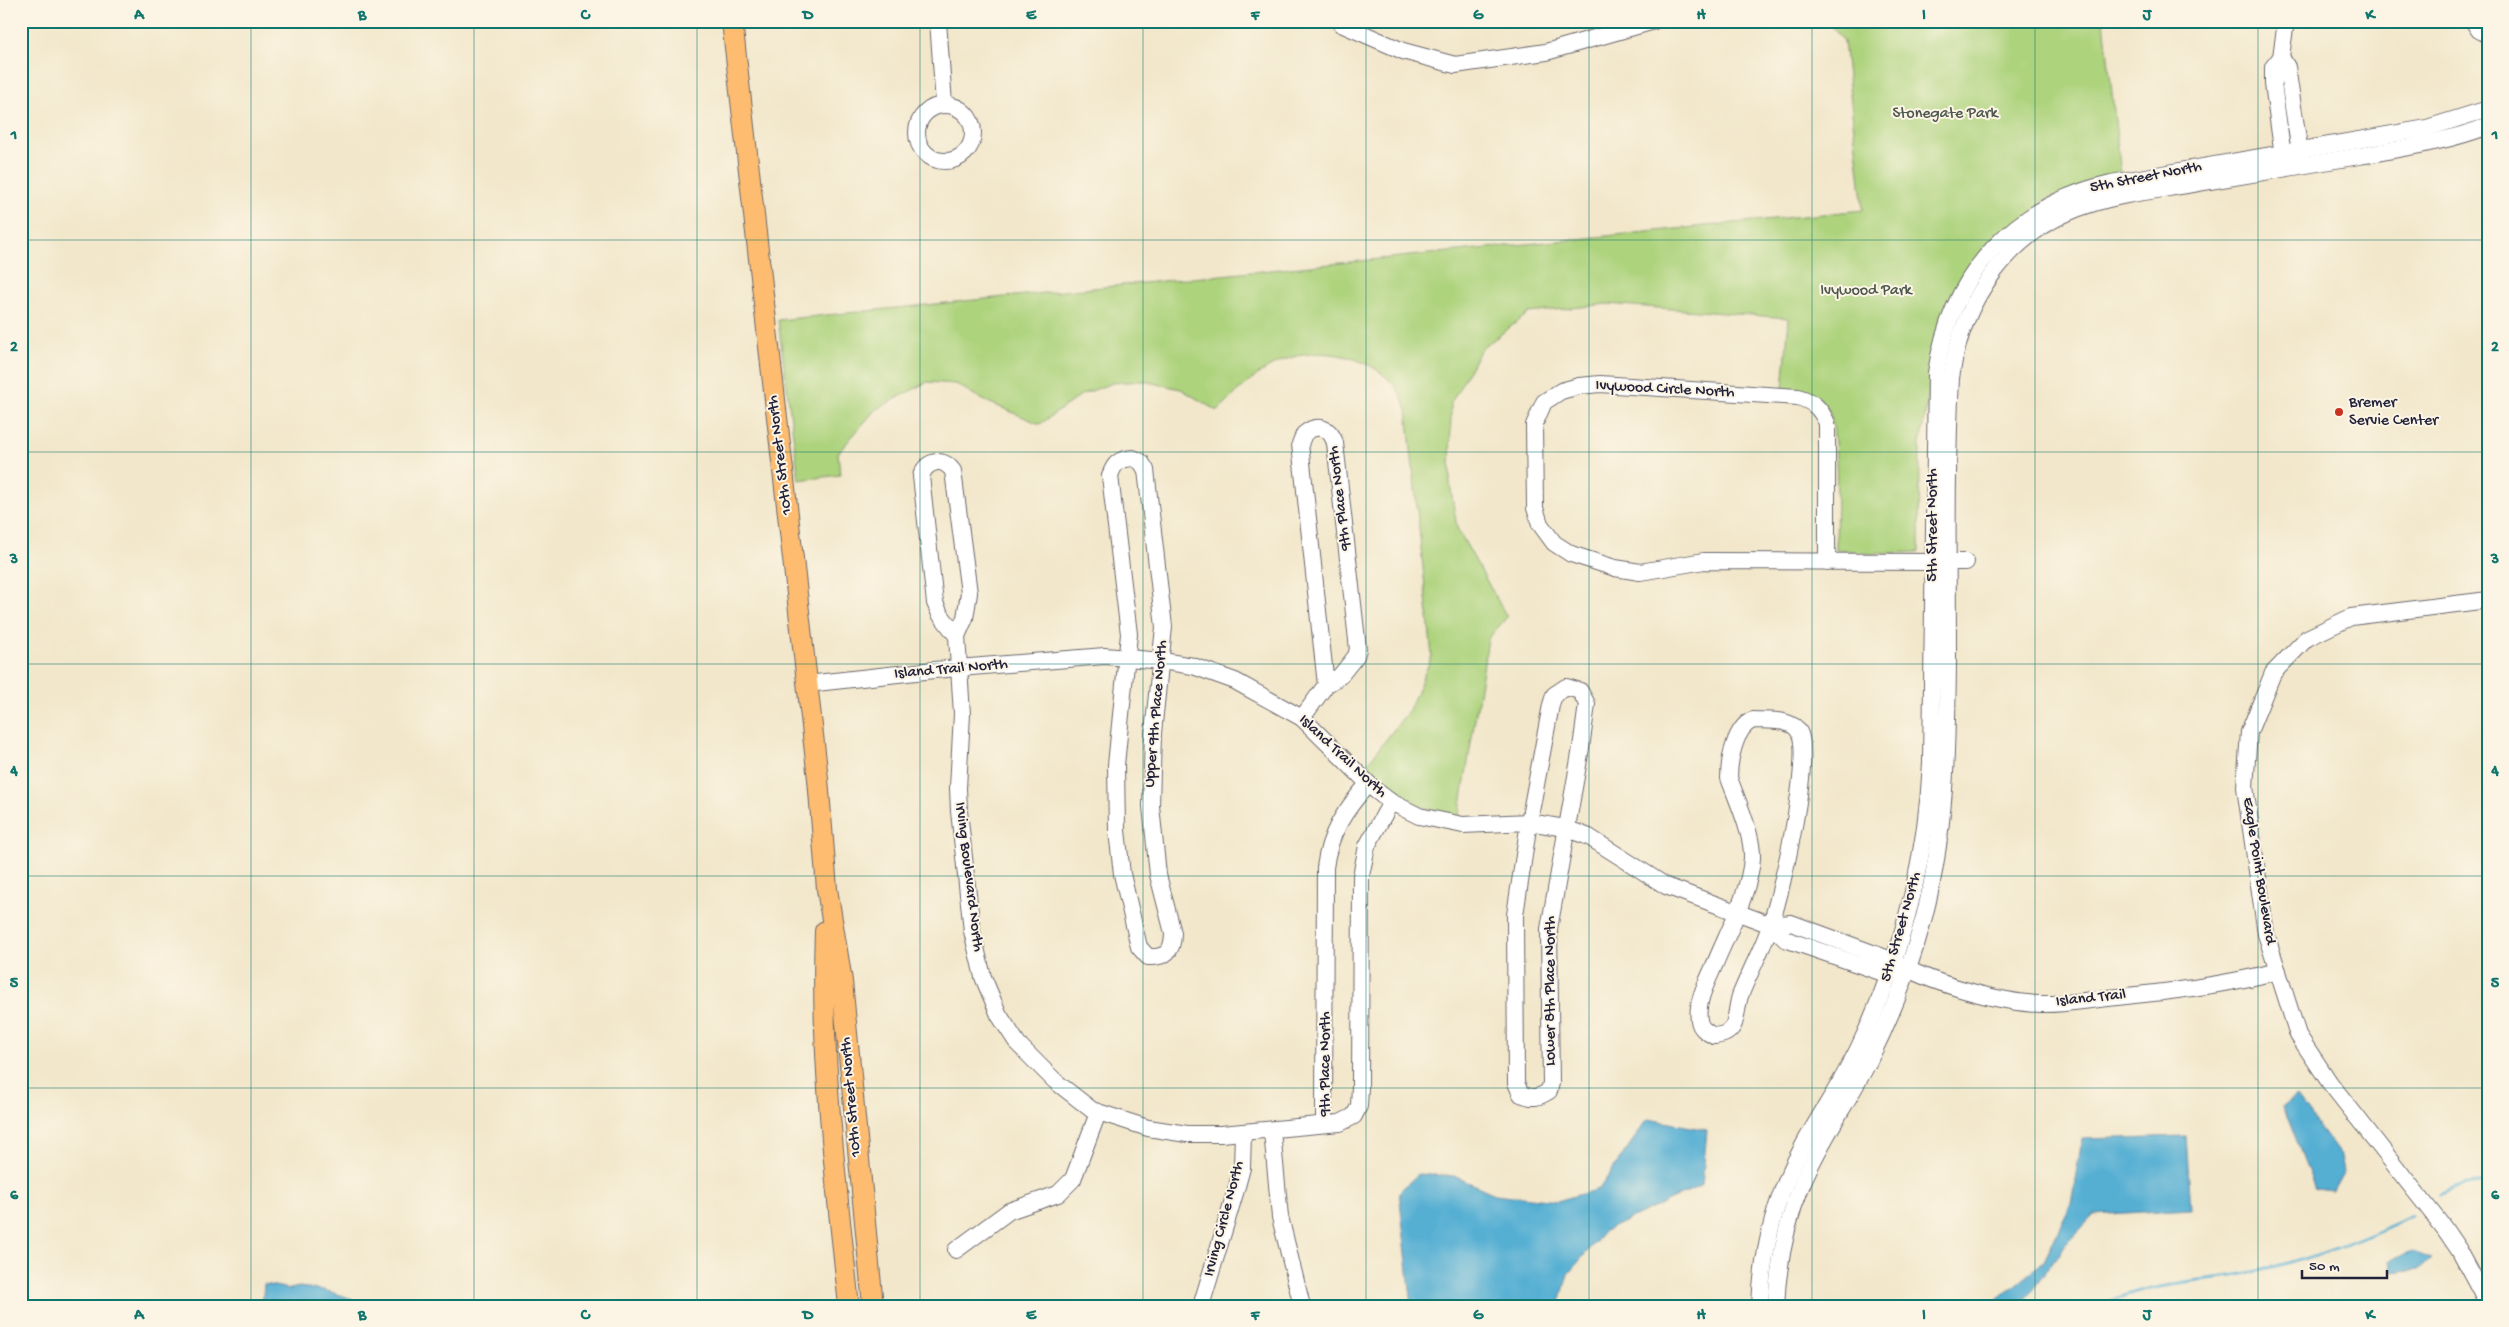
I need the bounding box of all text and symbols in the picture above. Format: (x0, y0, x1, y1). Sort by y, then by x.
text: A (133, 7, 145, 26)
text: B (357, 7, 367, 26)
text: C (580, 7, 591, 26)
text: D (801, 7, 814, 26)
text: E (1026, 7, 1037, 26)
text: F (1250, 7, 1261, 26)
text: G (1473, 7, 1484, 26)
text: H (1696, 7, 1706, 26)
text: I (1922, 7, 1926, 26)
text: J (2142, 7, 2153, 26)
text: K (2365, 7, 2377, 26)
park label: Stonegate Park (1892, 105, 1999, 124)
text: 1 (10, 127, 17, 146)
text: 1 (2491, 127, 2498, 146)
street label: 5th Street North (2089, 158, 2204, 198)
park label: Ivywood Park (1820, 282, 1914, 301)
text: 2 (10, 339, 18, 358)
text: 2 (2491, 339, 2499, 358)
street label: Ivywood Circle North (1595, 377, 1735, 403)
street label: 10th Street North (764, 394, 798, 517)
place label: Bremer Servie Center (2348, 394, 2439, 431)
marker: Bremer Servie Center (2333, 406, 2345, 418)
street label: 9th Place North (1325, 444, 1357, 552)
street label: 5th Street North (1924, 468, 1943, 582)
text: 3 (9, 551, 18, 570)
text: 3 (2490, 551, 2499, 570)
street label: Upper 9th Place North (1141, 639, 1173, 788)
street label: Island Trail North (893, 656, 1009, 684)
street label: Island Trail North (1294, 711, 1390, 803)
text: 4 (9, 763, 18, 782)
text: 4 (2490, 763, 2499, 782)
street label: Eagle Point Boulevard (2237, 796, 2279, 948)
street label: Irving Boulevard North (949, 801, 987, 953)
street label: 5th Street North (1877, 870, 1927, 984)
street label: Lower 8th Place North (1542, 915, 1561, 1066)
text: 5 (10, 975, 19, 994)
text: 5 (2491, 975, 2500, 994)
street label: Island Trail (2055, 986, 2127, 1012)
street label: 9th Place North (1317, 1011, 1336, 1118)
street label: 10th Street North (837, 1036, 867, 1159)
street label: Irving Circle North (1200, 1159, 1250, 1279)
text: 6 (10, 1187, 19, 1206)
text: 6 (2491, 1187, 2500, 1206)
scale bar (2302, 1247, 2386, 1279)
text: 50 m (2309, 1258, 2340, 1276)
text: A (133, 1307, 145, 1326)
text: B (357, 1307, 367, 1326)
text: C (580, 1307, 591, 1326)
text: D (801, 1307, 814, 1326)
text: E (1026, 1307, 1037, 1326)
text: F (1250, 1307, 1261, 1326)
text: G (1473, 1307, 1484, 1326)
text: H (1696, 1307, 1706, 1326)
text: I (1922, 1307, 1926, 1326)
text: J (2142, 1307, 2153, 1326)
text: K (2365, 1307, 2377, 1326)

